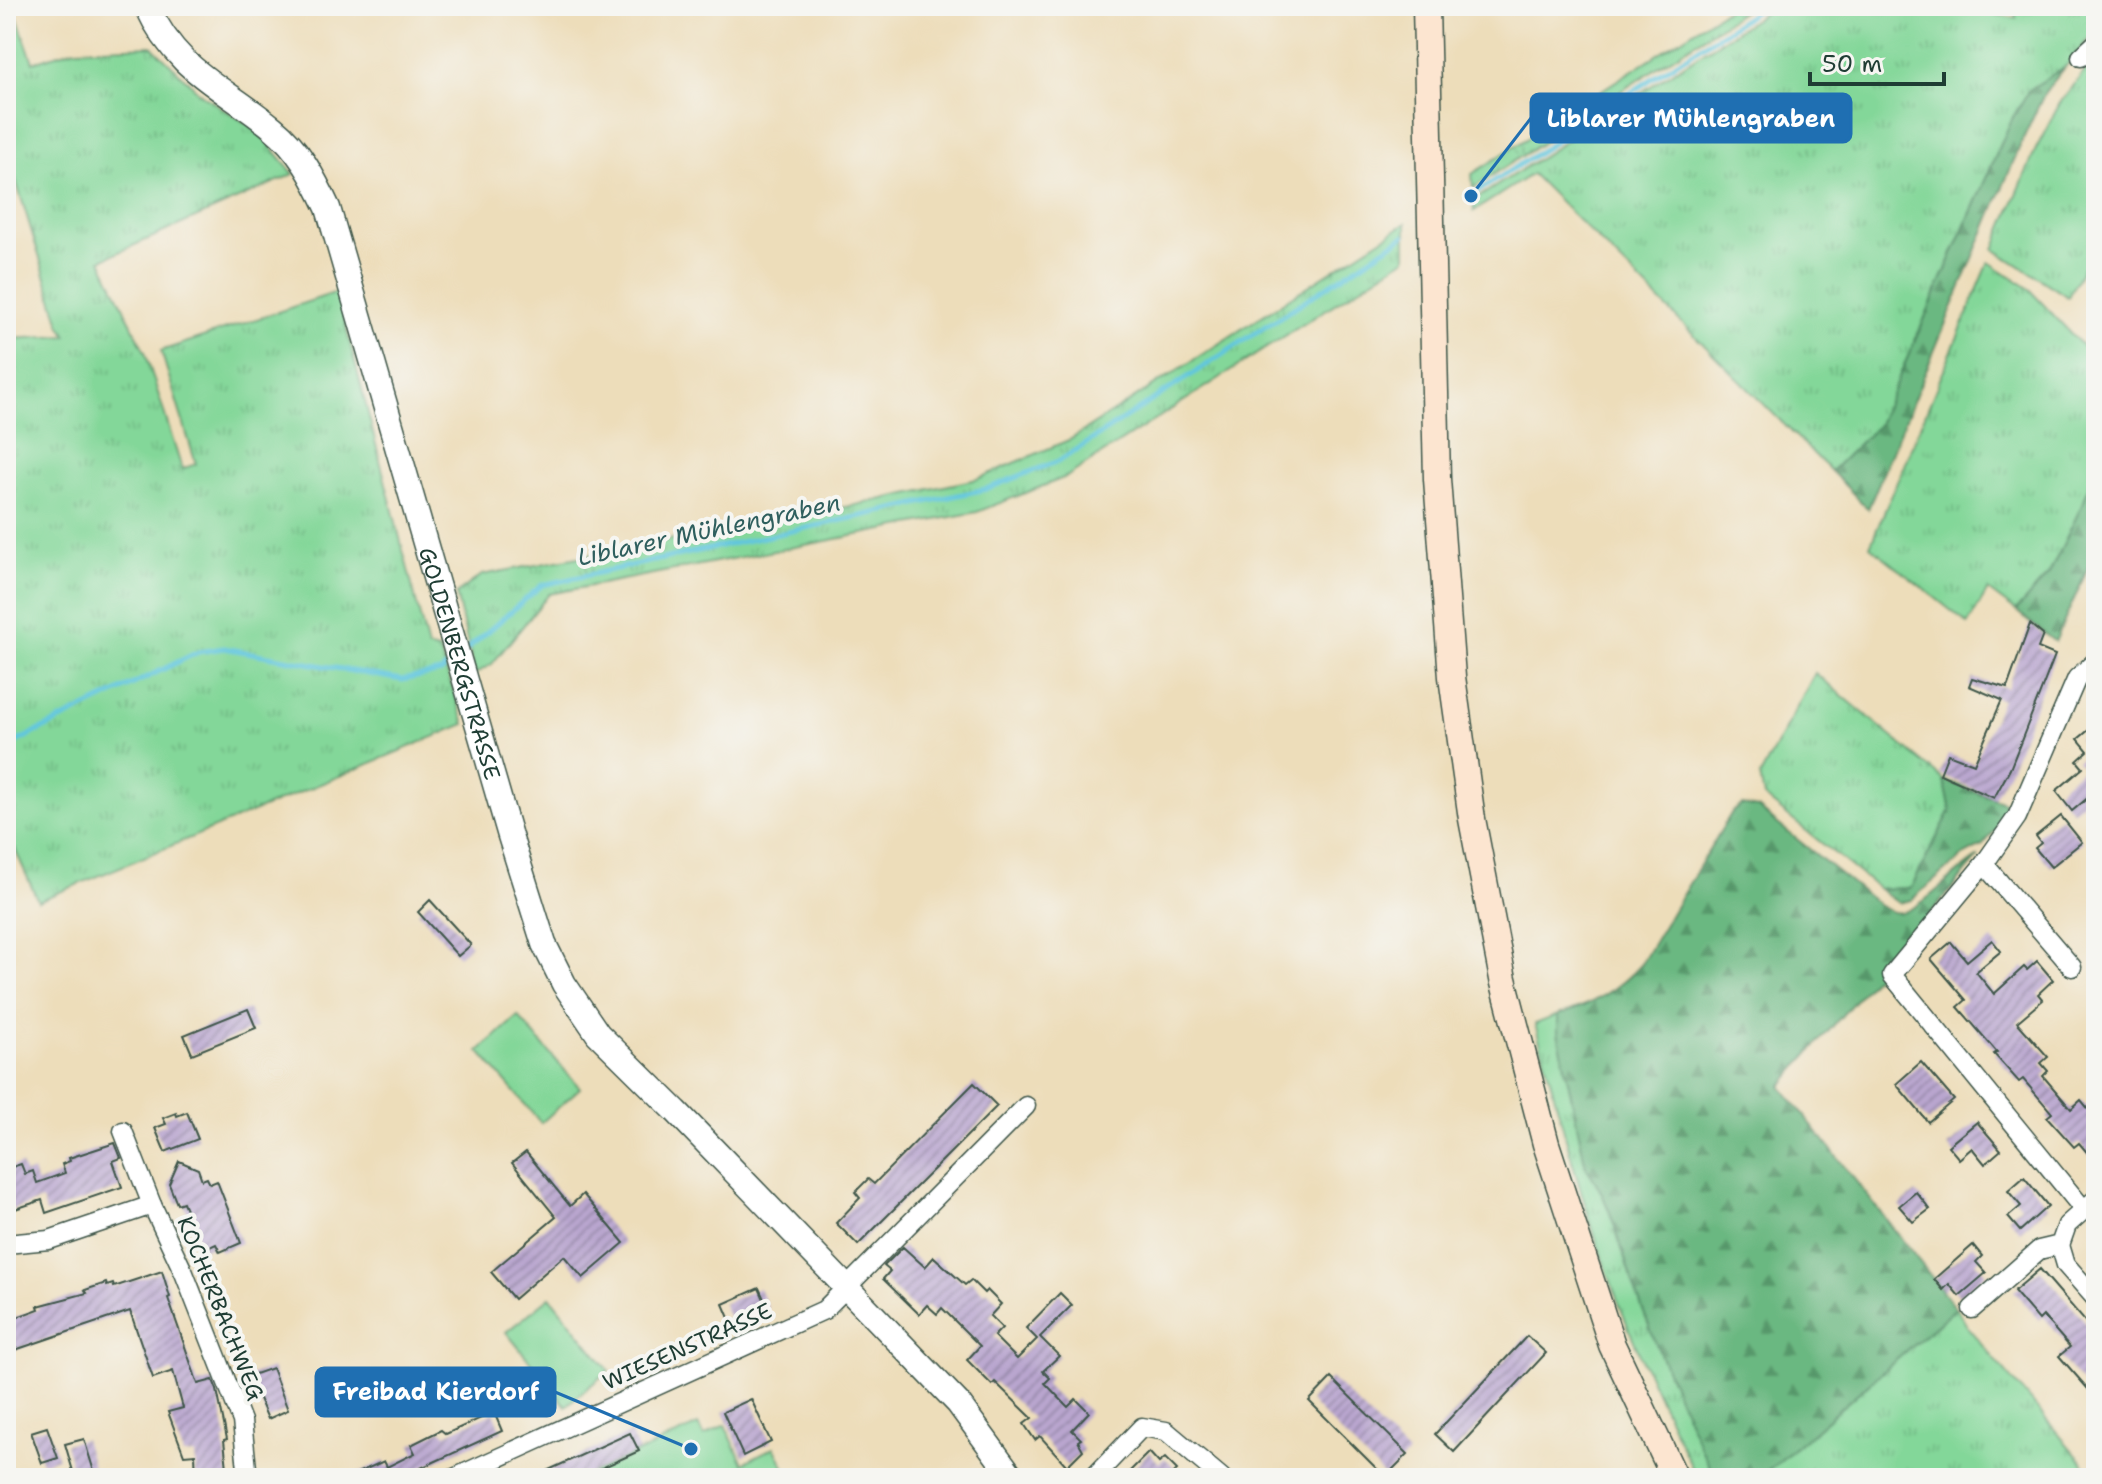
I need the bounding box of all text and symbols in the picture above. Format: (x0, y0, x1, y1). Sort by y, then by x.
scale bar (1810, 36, 1944, 86)
text: 50 m (1822, 48, 1882, 80)
callout: Liblarer Mühlengraben (1531, 94, 1851, 142)
text: Liblarer Mühlengraben (1547, 103, 1835, 135)
water label: Liblarer Mühlengraben (575, 486, 843, 574)
street label: GOLDENBERGSTRASSE (412, 544, 507, 783)
street label: KOCHERBACHWEG (170, 1212, 271, 1405)
street label: WIESENSTRASSE (598, 1296, 776, 1397)
callout: Freibad Kierdorf (316, 1368, 555, 1416)
text: Freibad Kierdorf (332, 1376, 540, 1408)

